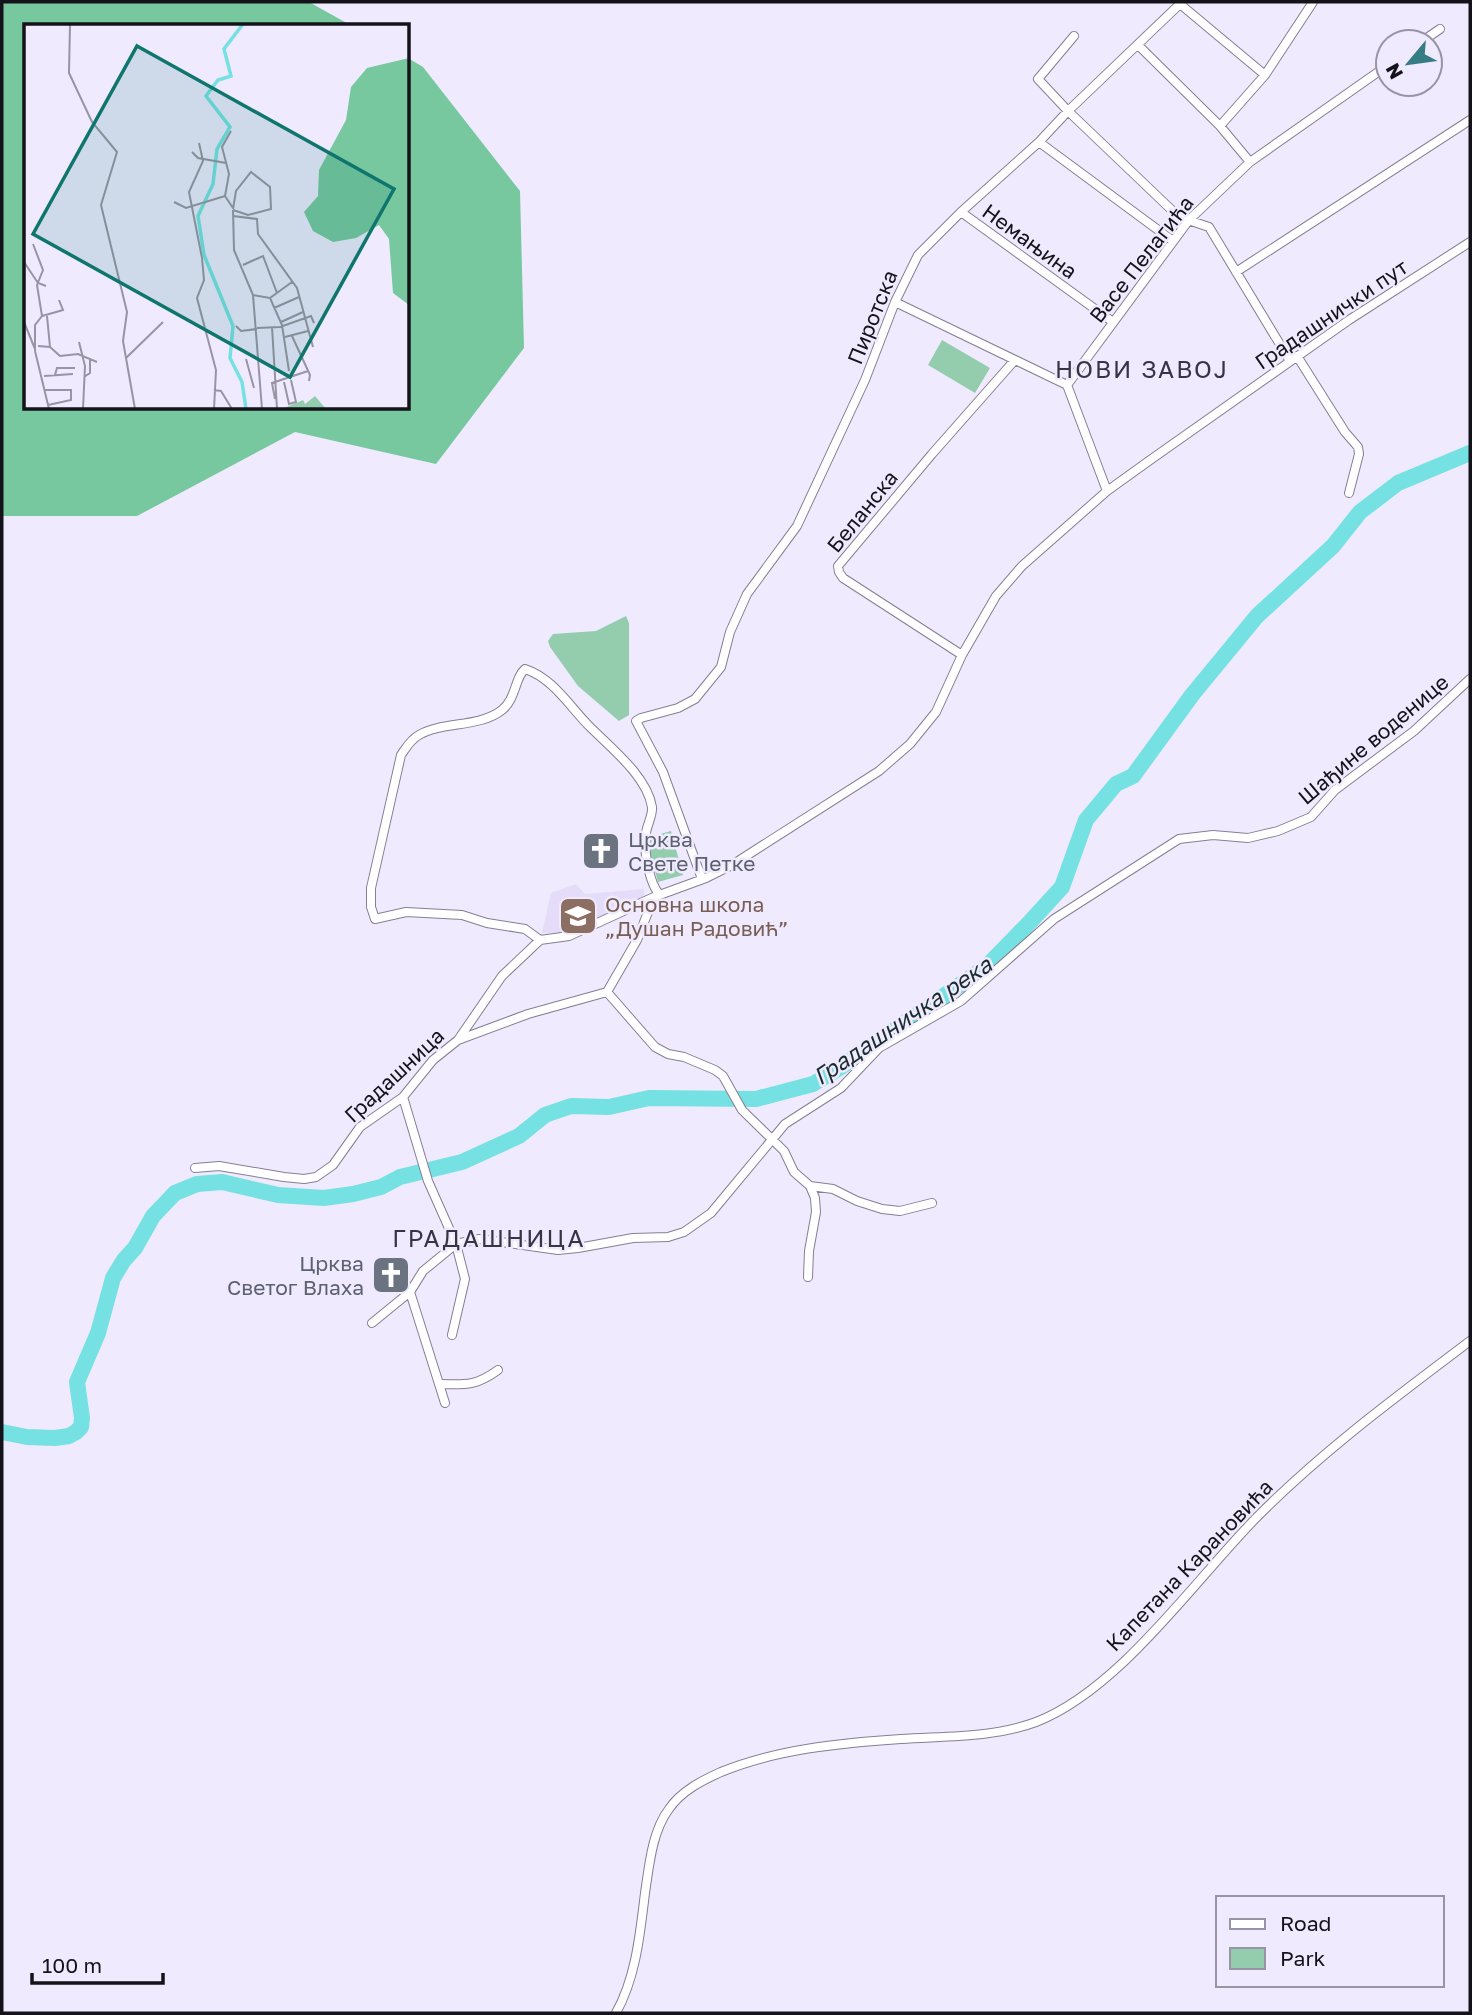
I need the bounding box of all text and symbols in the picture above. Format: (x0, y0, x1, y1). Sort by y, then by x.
inset map (24, 24, 410, 410)
north arrow (1374, 28, 1444, 98)
text: N (1380, 60, 1407, 83)
street label: Васе Пелагића (1083, 190, 1199, 328)
street label: Немањина (977, 198, 1083, 284)
street label: Градашнички пут (1250, 253, 1412, 375)
street label: Пиротска (841, 266, 903, 368)
district label: НОВИ ЗАВОЈ (1055, 354, 1229, 383)
street label: Беланска (821, 465, 903, 557)
street label: Шађине воденице (1293, 669, 1453, 809)
place label: Црква Свете Петке (628, 826, 755, 876)
church icon: Црква Свете Петке (580, 830, 622, 872)
place label: Основна школа „Душан Радовић” (605, 891, 789, 941)
school or university icon: Основна школа „Душан Радовић” (557, 895, 599, 937)
water label: Градашничка река (807, 949, 997, 1090)
street label: Градашница (339, 1022, 449, 1128)
district label: ГРАДАШНИЦА (392, 1223, 586, 1252)
place label: Црква Светог Влаха (227, 1250, 364, 1300)
church icon: Црква Светог Влаха (370, 1254, 412, 1296)
street label: Капетана Карановића (1100, 1474, 1278, 1656)
legend (1216, 1896, 1444, 1987)
text: Road (1280, 1910, 1331, 1936)
scale bar (32, 1941, 163, 1985)
text: Park (1280, 1945, 1326, 1971)
text: 100 m (42, 1952, 102, 1978)

